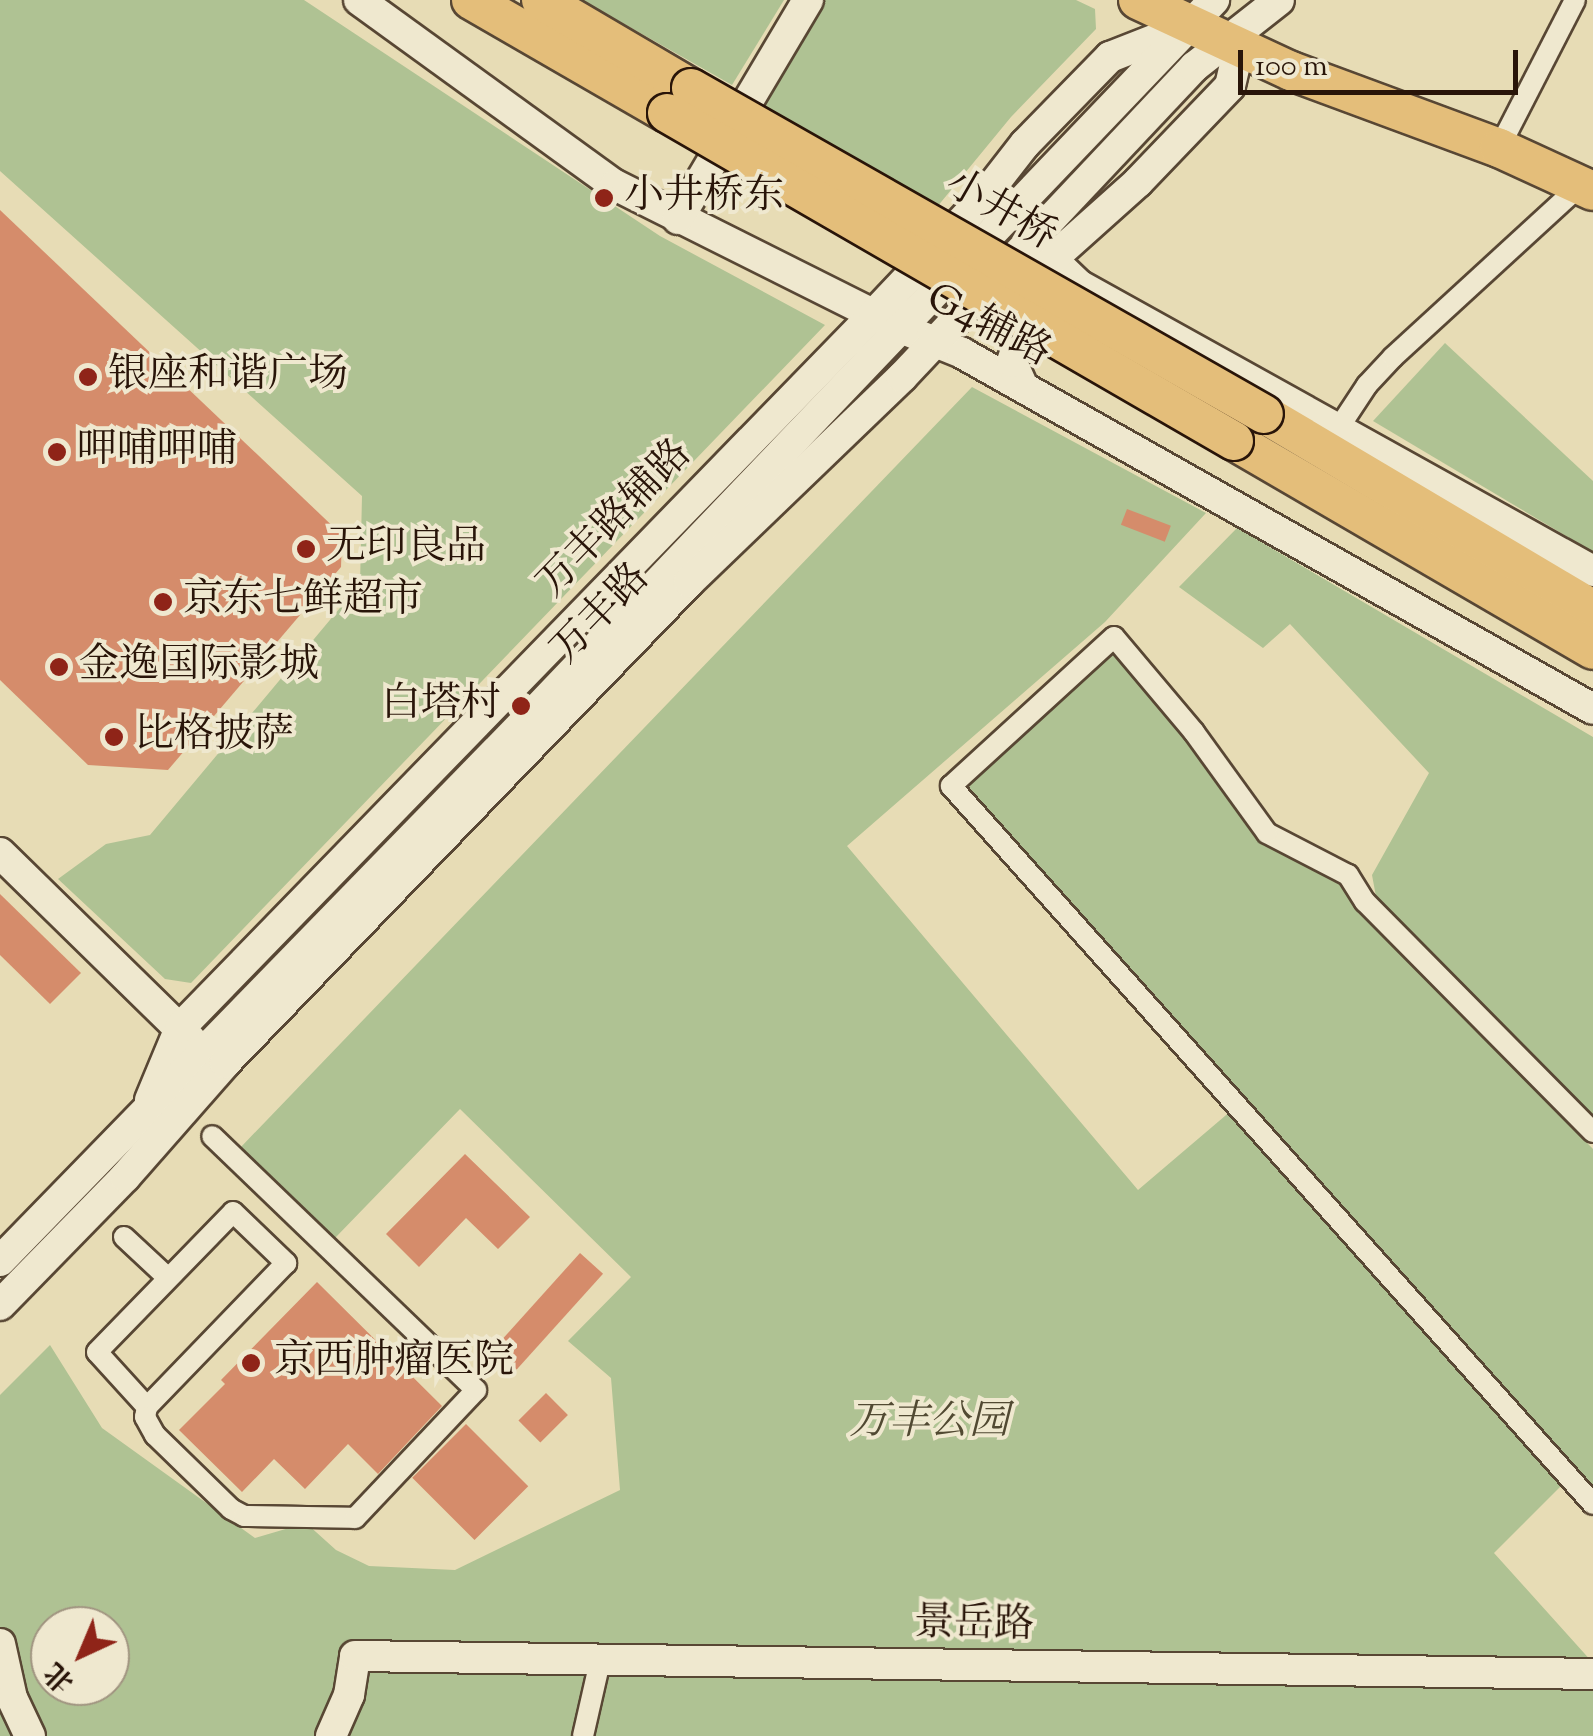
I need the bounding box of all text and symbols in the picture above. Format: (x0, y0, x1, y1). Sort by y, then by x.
scale bar (1243, 30, 1523, 92)
text: 100 m (1255, 46, 1328, 89)
street label: 小井桥 (936, 161, 1064, 263)
place label: 小井桥东 (624, 174, 784, 222)
marker: 小井桥东 (593, 187, 615, 209)
street label: G4辅路 (918, 275, 1058, 379)
place label: 银座和谐广场 (108, 353, 348, 401)
marker: 银座和谐广场 (77, 366, 99, 388)
place label: 呷哺呷哺 (77, 428, 237, 476)
street label: 万丰路辅路 (529, 431, 703, 609)
marker: 呷哺呷哺 (46, 441, 68, 463)
place label: 无印良品 (326, 525, 486, 573)
marker: 无印良品 (295, 538, 317, 560)
street label: 万丰路 (543, 555, 661, 675)
place label: 京东七鲜超市 (183, 578, 423, 626)
marker: 京东七鲜超市 (152, 591, 174, 613)
place label: 金逸国际影城 (79, 643, 319, 691)
marker: 金逸国际影城 (48, 656, 70, 678)
place label: 白塔村 (381, 682, 501, 730)
marker: 白塔村 (510, 695, 532, 717)
place label: 比格披萨 (134, 713, 294, 761)
marker: 比格披萨 (103, 726, 125, 748)
place label: 京西肿瘤医院 (274, 1339, 514, 1387)
marker: 京西肿瘤医院 (238, 1350, 264, 1376)
park label: 万丰公园 (849, 1400, 1009, 1448)
street label: 景岳路 (914, 1601, 1034, 1651)
north arrow (30, 1606, 130, 1706)
text: 北 (37, 1652, 85, 1700)

